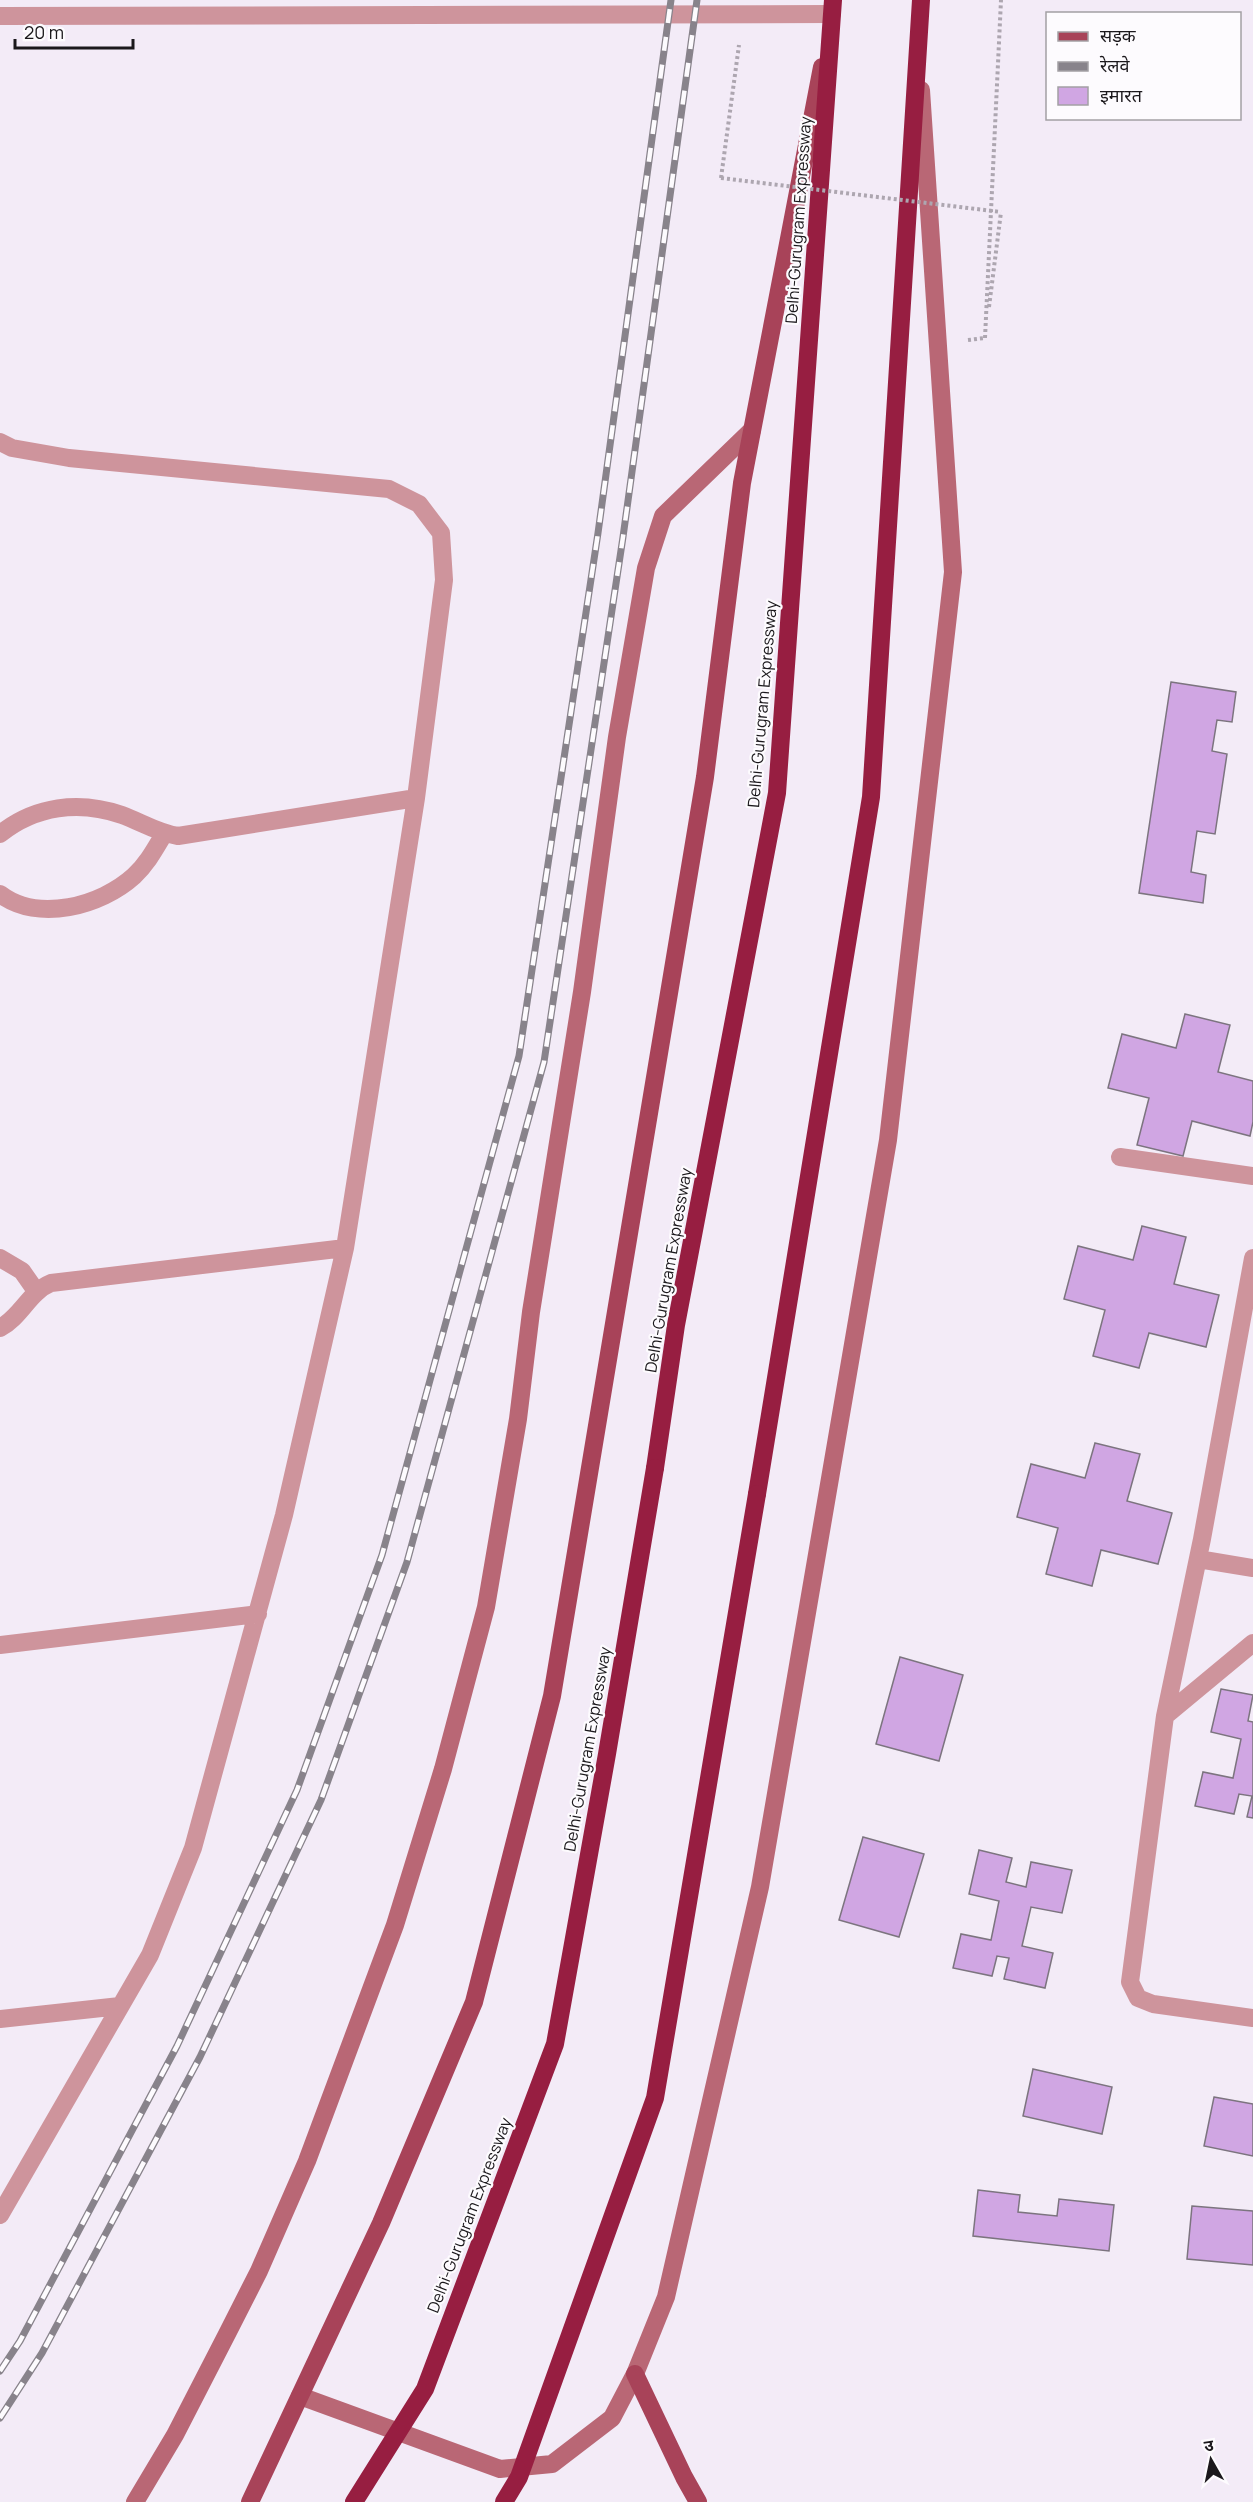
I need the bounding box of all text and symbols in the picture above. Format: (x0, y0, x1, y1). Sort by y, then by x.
scale bar (15, 12, 134, 50)
legend (1046, 12, 1241, 120)
text: 20 m (24, 20, 64, 44)
text: सड़क (1100, 23, 1137, 47)
text: रेलवे (1099, 53, 1131, 77)
text: इमारत (1100, 83, 1143, 107)
street label: Delhi-Gurugram Expressway (780, 115, 816, 324)
street label: Delhi-Gurugram Expressway (742, 599, 782, 808)
street label: Delhi-Gurugram Expressway (639, 1165, 697, 1374)
street label: Delhi-Gurugram Expressway (558, 1644, 616, 1853)
street label: Delhi-Gurugram Expressway (422, 2114, 517, 2316)
north arrow (1181, 2430, 1241, 2490)
text: उ (1202, 2433, 1216, 2457)

